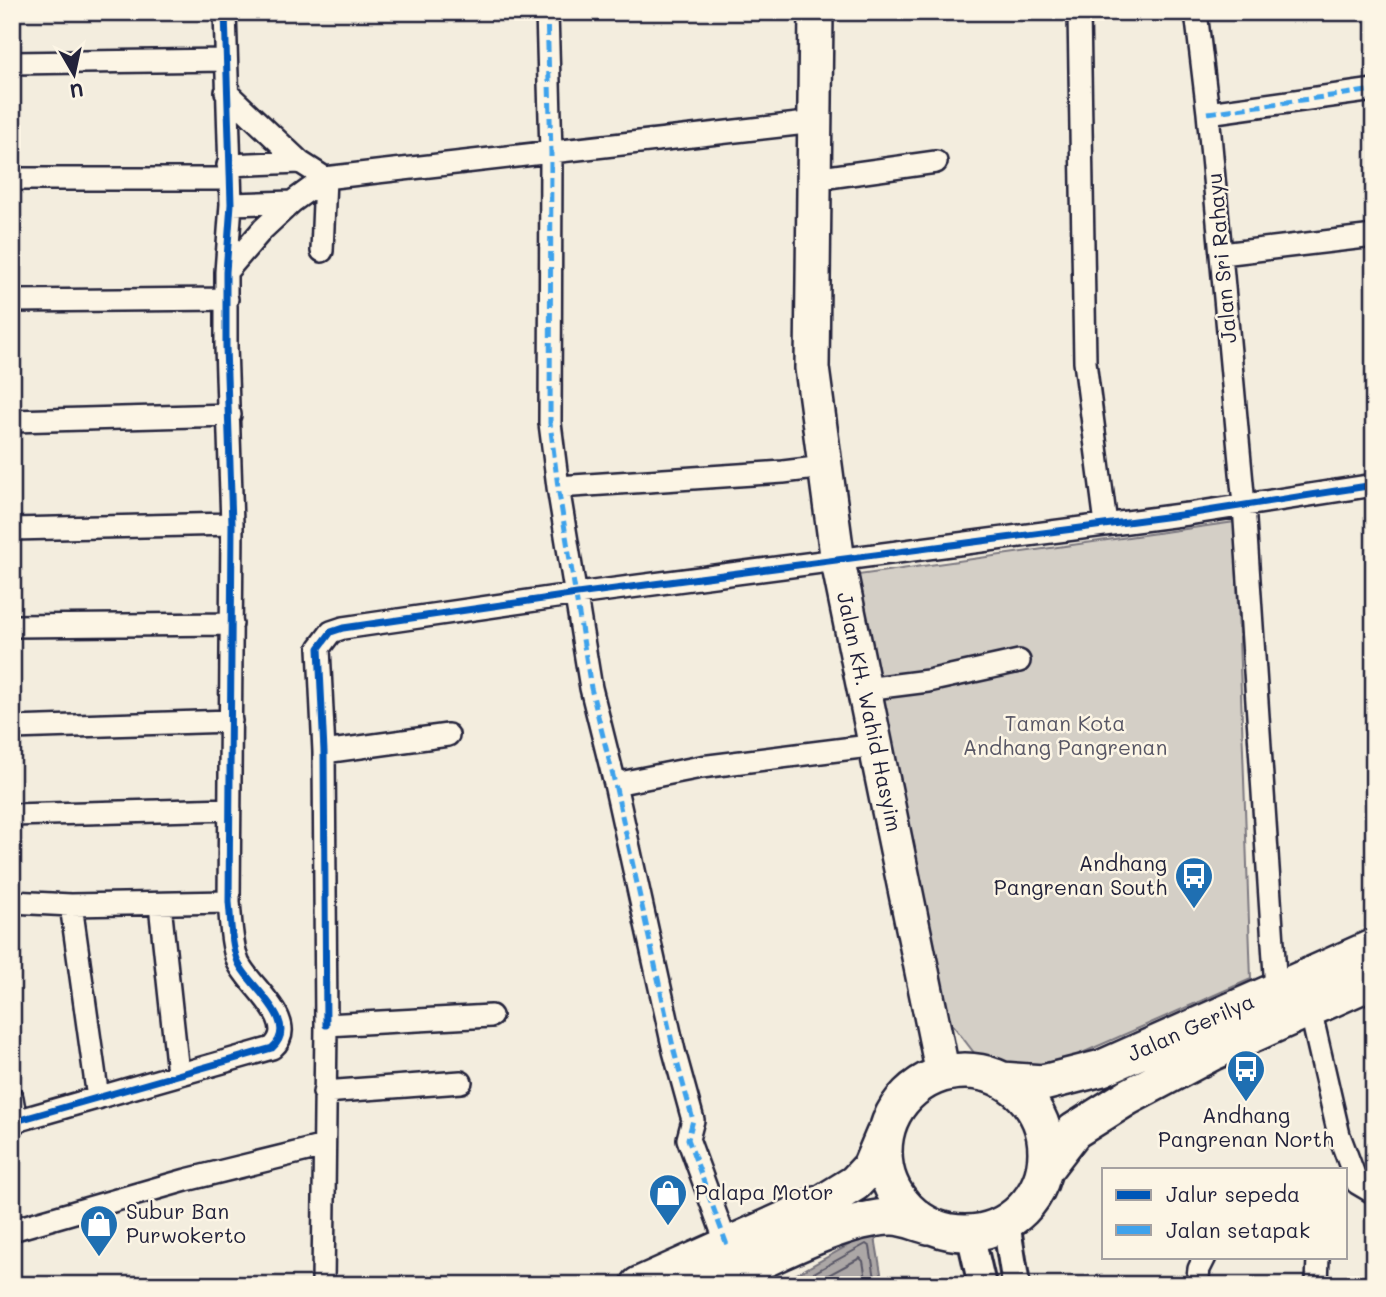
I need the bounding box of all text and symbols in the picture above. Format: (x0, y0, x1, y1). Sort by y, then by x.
north arrow (38, 38, 108, 108)
text: U (68, 78, 85, 105)
street label: Jalan Sri Rahayu (1200, 172, 1241, 344)
street label: Jalan KH. Wahid Hasyim (832, 589, 909, 834)
park label: Taman Kota Andhang Pangrenan (963, 709, 1167, 760)
place label: Andhang Pangrenan South (994, 849, 1167, 900)
bus stop icon: Andhang Pangrenan South (1173, 855, 1215, 910)
street label: Jalan Gerilya (1123, 987, 1258, 1067)
bus stop icon: Andhang Pangrenan North (1225, 1048, 1267, 1103)
place label: Andhang Pangrenan North (1158, 1101, 1334, 1152)
legend (1102, 1168, 1348, 1258)
shop icon: Palapa Motor (647, 1172, 689, 1227)
place label: Palapa Motor (695, 1178, 833, 1205)
text: Jalur sepeda (1166, 1180, 1300, 1207)
place label: Subur Ban Purwokerto (126, 1197, 246, 1248)
shop icon: Subur Ban Purwokerto (78, 1203, 120, 1258)
text: Jalan setapak (1166, 1216, 1310, 1243)

